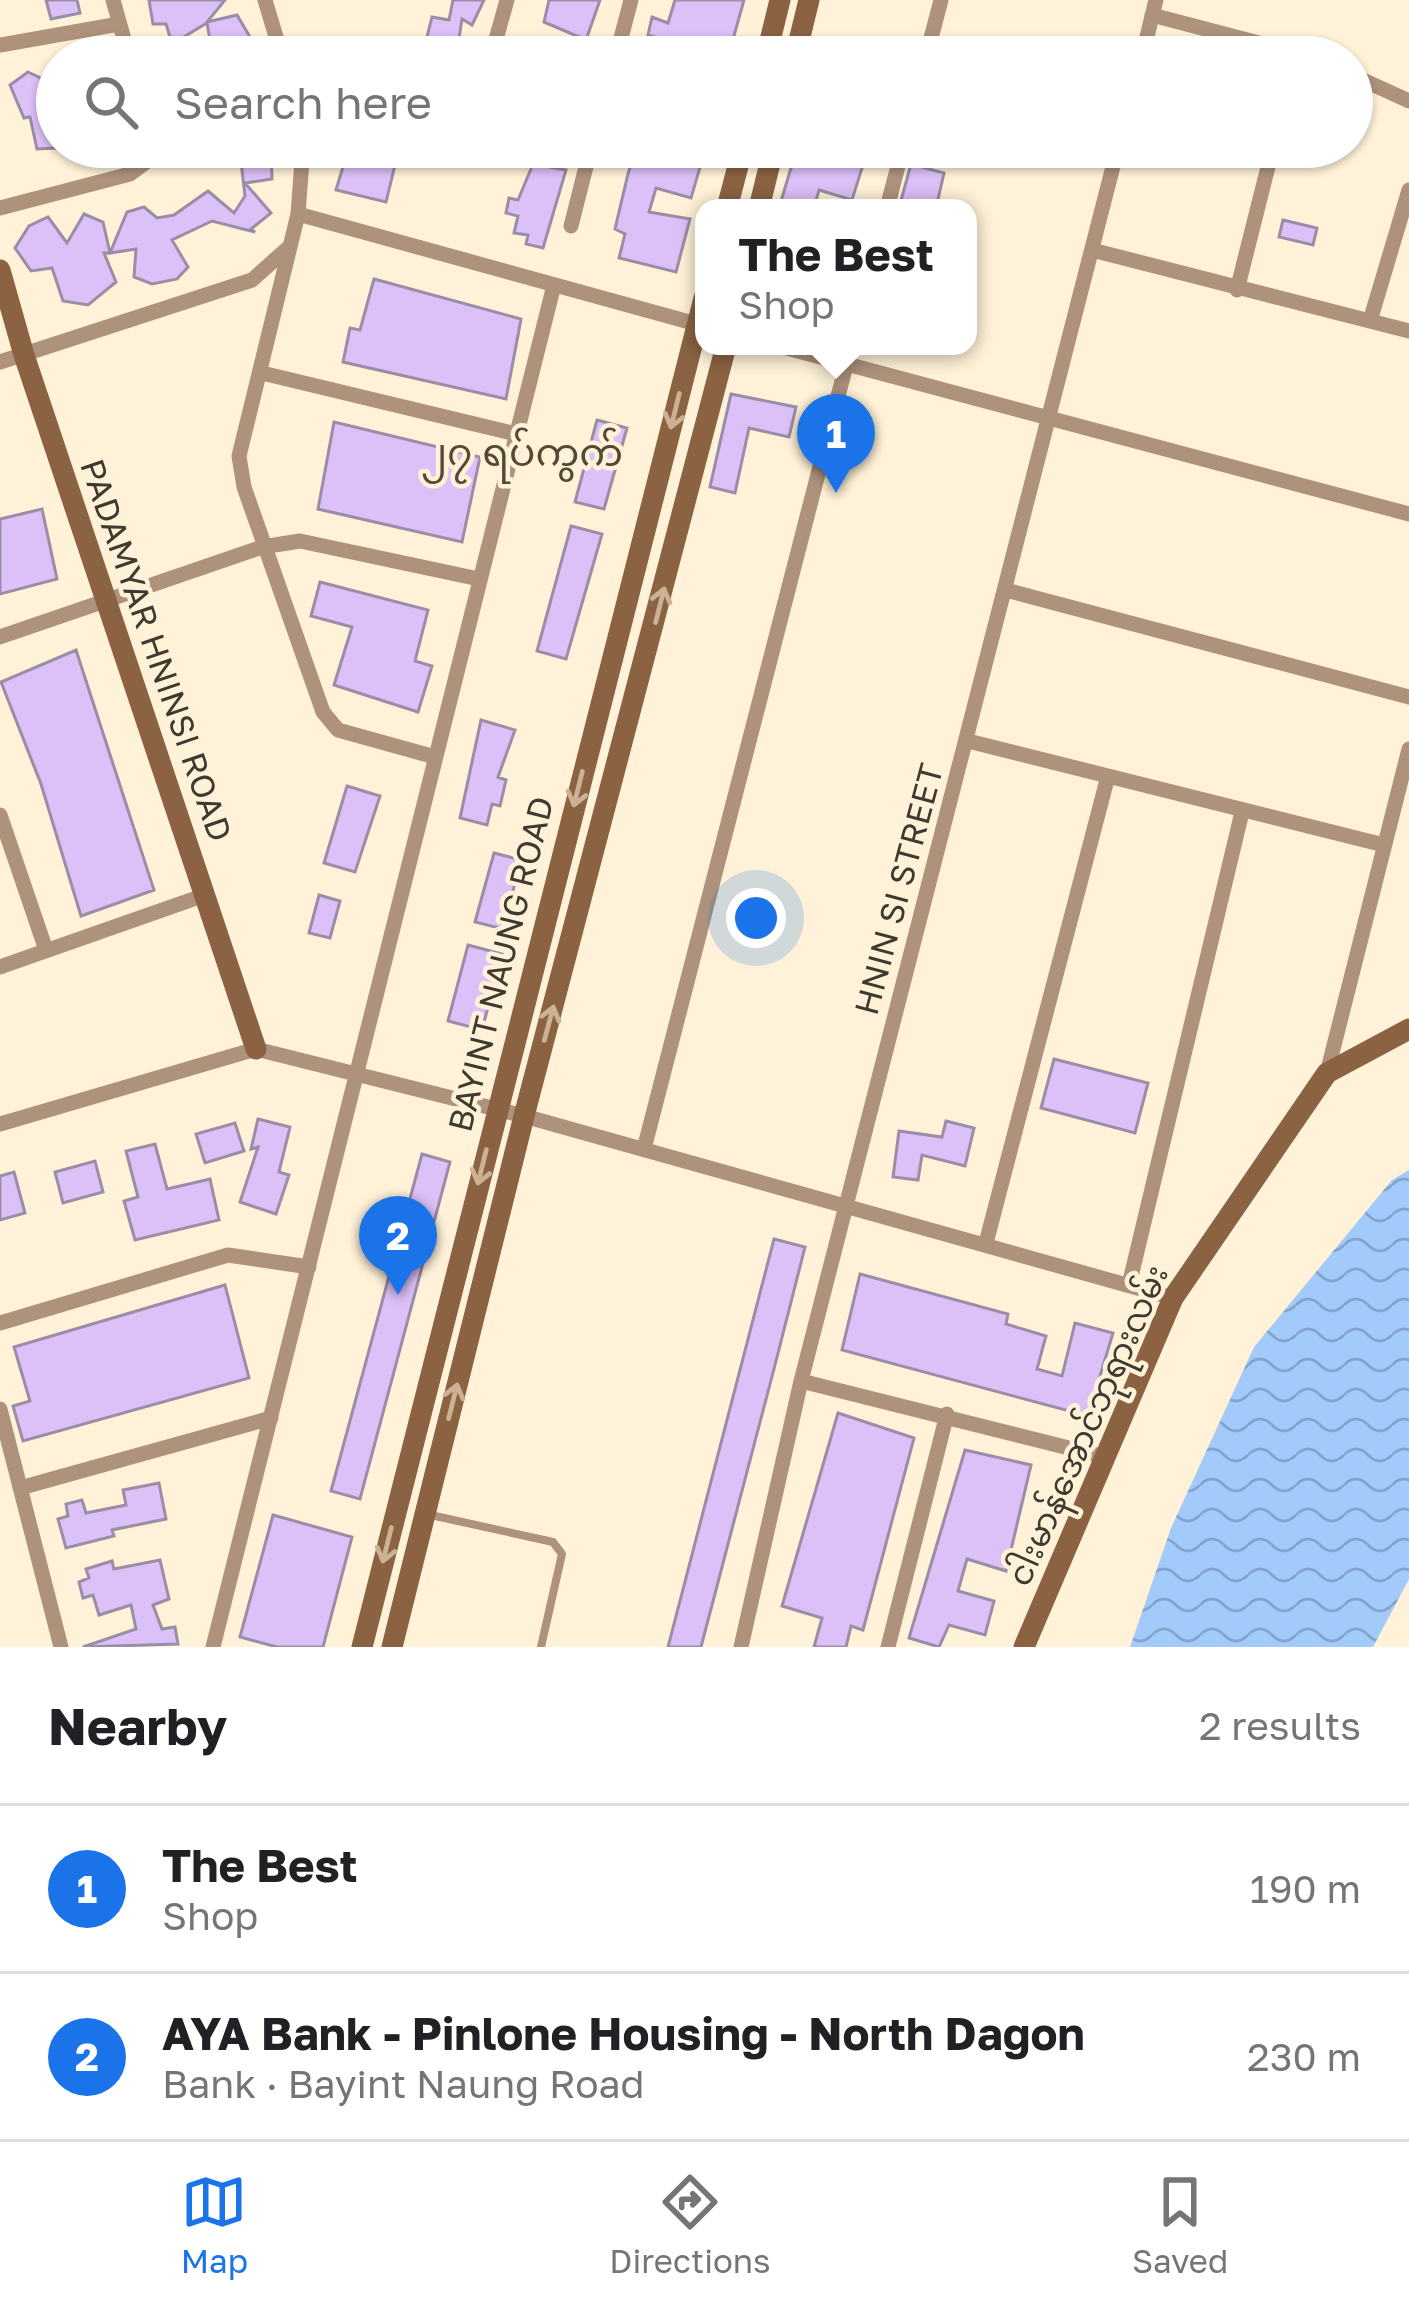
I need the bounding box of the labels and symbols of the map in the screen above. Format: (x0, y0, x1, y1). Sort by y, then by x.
one-way arrow (663, 392, 685, 430)
pin: 1 (797, 394, 875, 493)
district label: ၂၇ ရပ်ကွက် (421, 427, 623, 484)
street label: PADAMYAR HNINSI ROAD (73, 454, 241, 846)
one-way arrow (650, 587, 672, 625)
street label: HNIN SI STREET (846, 759, 950, 1019)
one-way arrow (566, 770, 588, 808)
street label: BAYINT NAUNG ROAD (439, 792, 561, 1136)
your location (726, 888, 786, 948)
one-way arrow (539, 1004, 561, 1042)
one-way arrow (470, 1148, 492, 1186)
pin: 2 (359, 1196, 437, 1295)
street label: ငါးမာန်အောင်ဘုရားလမ်း (997, 1258, 1183, 1595)
one-way arrow (443, 1382, 465, 1420)
one-way arrow (375, 1526, 397, 1564)

